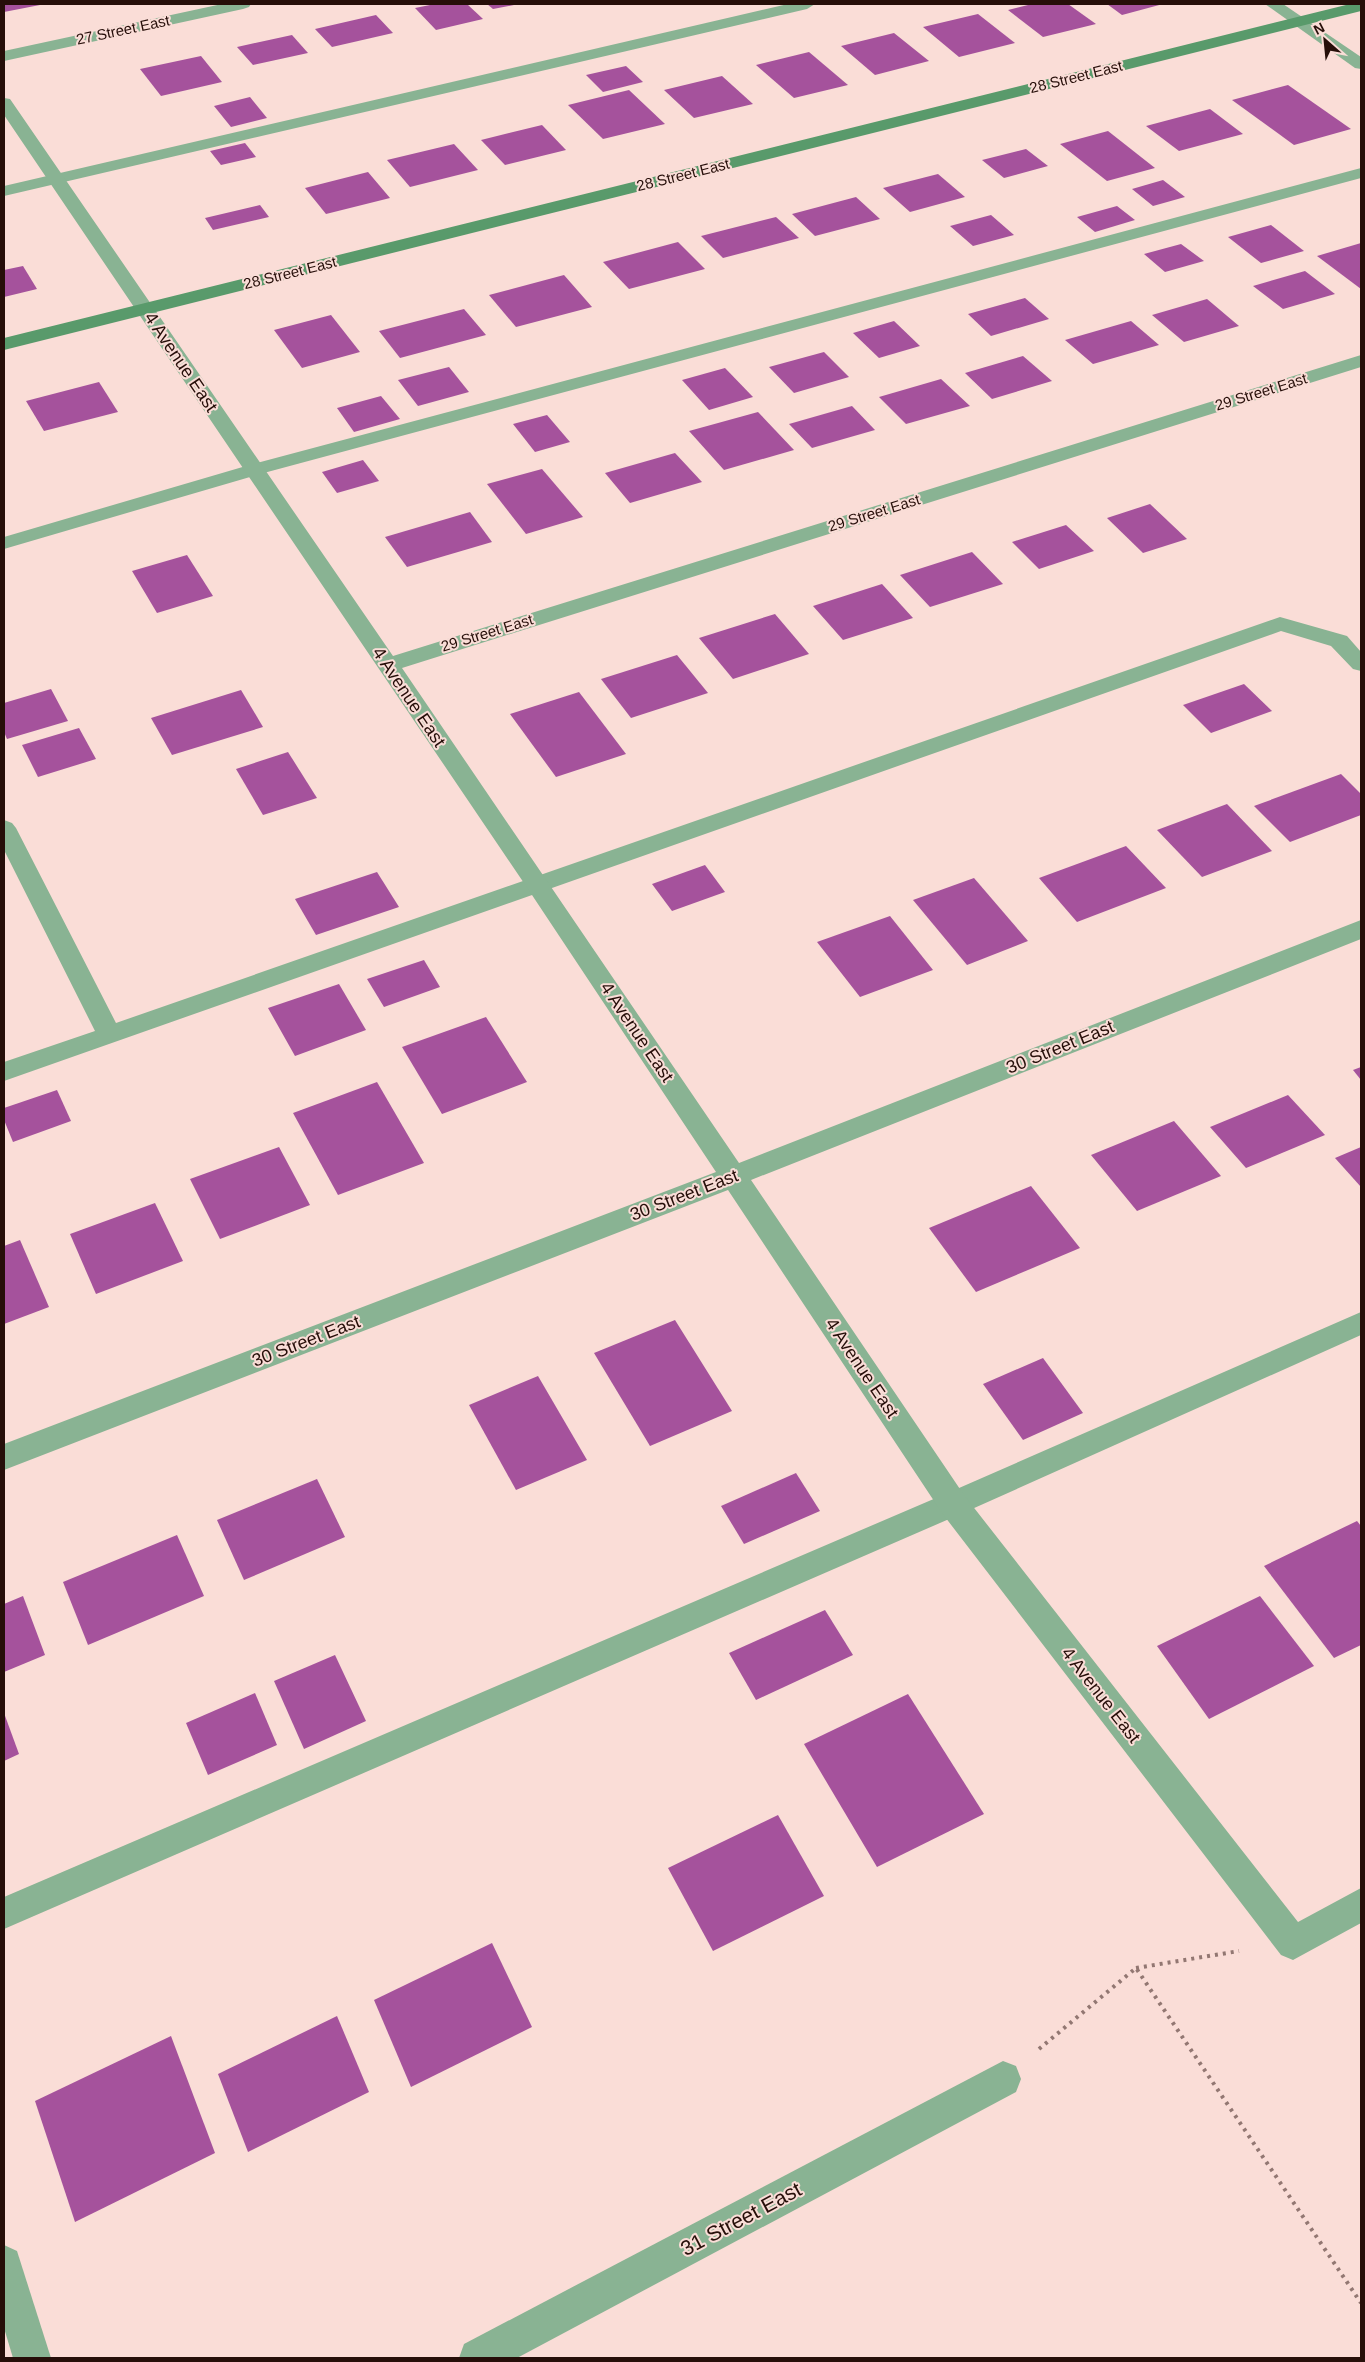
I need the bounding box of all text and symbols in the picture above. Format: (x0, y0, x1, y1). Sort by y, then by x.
street label: 27 Street East (75, 11, 172, 48)
north arrow (1300, 15, 1350, 65)
text: N (1311, 19, 1327, 38)
street label: 28 Street East (1028, 57, 1125, 96)
street label: 28 Street East (635, 155, 732, 194)
street label: 28 Street East (242, 253, 339, 292)
street label: 4 Avenue East (140, 308, 222, 416)
street label: 29 Street East (1213, 369, 1310, 414)
street label: 29 Street East (826, 490, 923, 535)
street label: 29 Street East (439, 610, 536, 655)
street label: 4 Avenue East (368, 643, 450, 751)
street label: 4 Avenue East (596, 978, 678, 1086)
street label: 30 Street East (1003, 1016, 1117, 1078)
street label: 30 Street East (627, 1165, 741, 1225)
street label: 30 Street East (249, 1311, 363, 1371)
street label: 4 Avenue East (821, 1314, 903, 1422)
street label: 4 Avenue East (1057, 1643, 1145, 1747)
street label: 31 Street East (677, 2177, 805, 2260)

